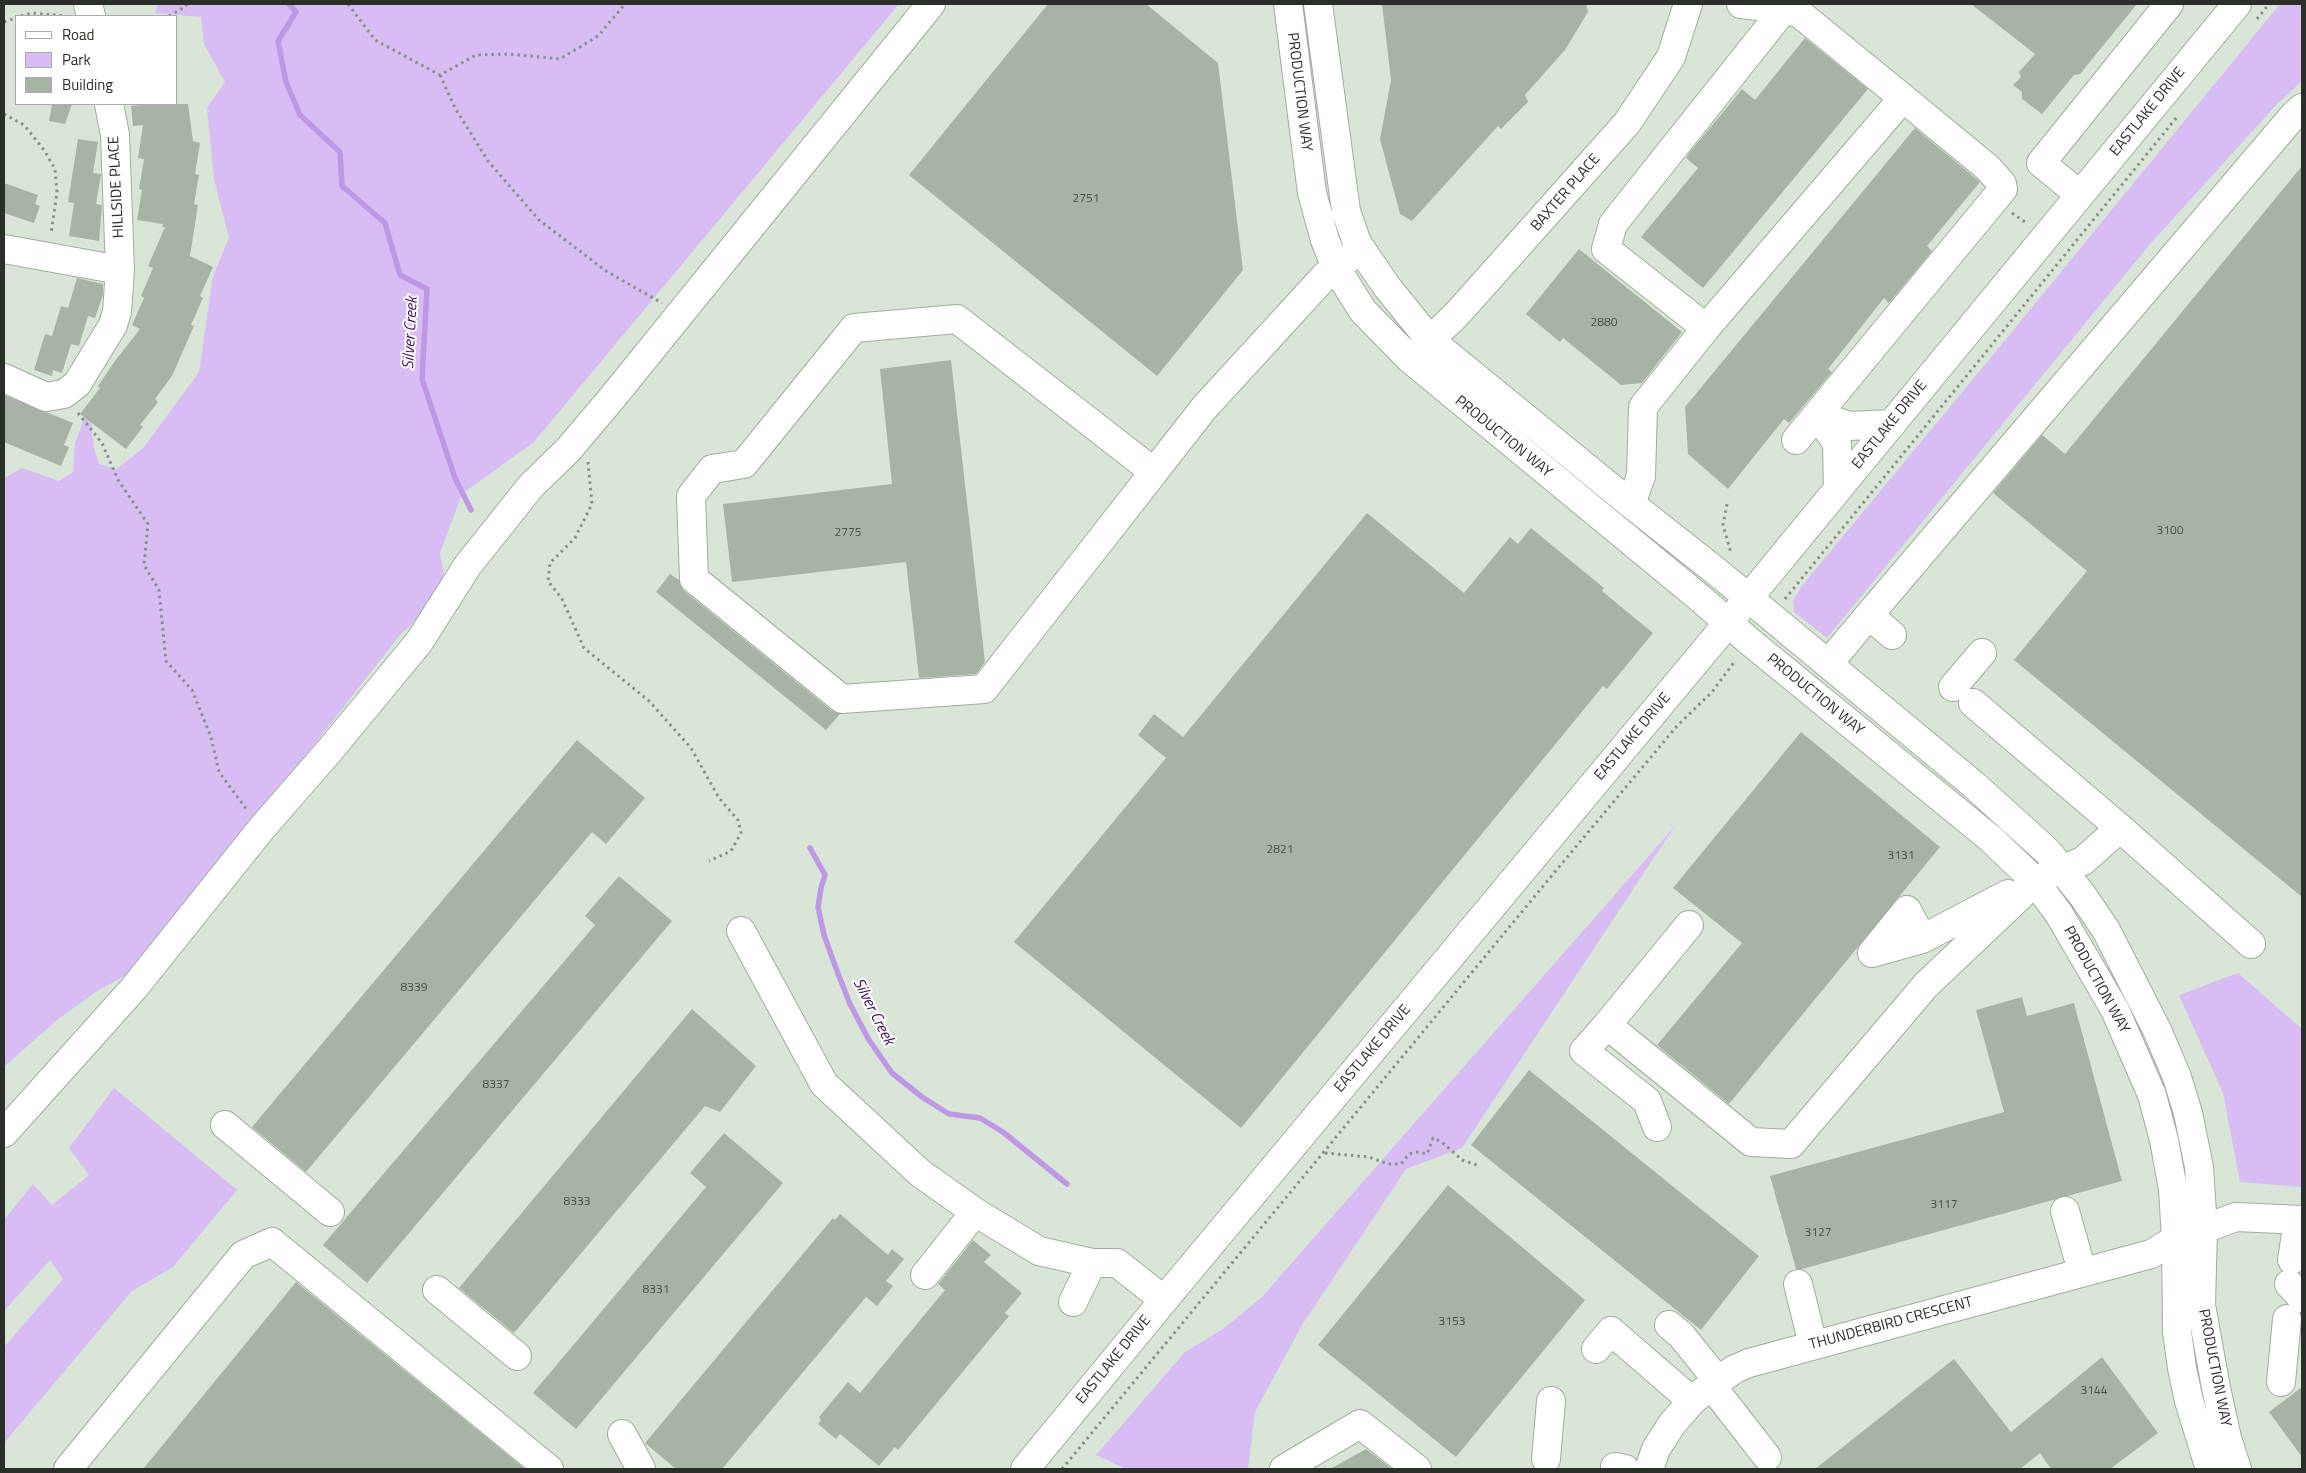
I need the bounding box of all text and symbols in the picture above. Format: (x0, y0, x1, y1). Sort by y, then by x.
legend (15, 15, 178, 105)
text: Road (62, 23, 94, 46)
street label: PRODUCTION WAY (1283, 31, 1315, 153)
text: Park (62, 48, 91, 71)
street label: EASTLAKE DRIVE (2107, 64, 2189, 160)
text: Building (62, 73, 113, 96)
street label: HILLSIDE PLACE (105, 135, 129, 239)
street label: BAXTER PLACE (1528, 151, 1604, 235)
house number: 2751 (1073, 192, 1099, 206)
water label: Silver Creek (400, 296, 422, 370)
house number: 2880 (1591, 316, 1617, 330)
street label: EASTLAKE DRIVE (1849, 377, 1931, 473)
street label: PRODUCTION WAY (1451, 392, 1555, 482)
house number: 3100 (2157, 524, 2183, 538)
house number: 2775 (835, 526, 861, 540)
street label: PRODUCTION WAY (1763, 650, 1867, 740)
street label: EASTLAKE DRIVE (1591, 689, 1675, 785)
house number: 2821 (1267, 843, 1293, 857)
house number: 3131 (1888, 849, 1914, 863)
street label: PRODUCTION WAY (2059, 923, 2133, 1037)
water label: Silver Creek (848, 975, 898, 1049)
house number: 8339 (401, 981, 427, 995)
street label: EASTLAKE DRIVE (1331, 1001, 1415, 1097)
house number: 8337 (483, 1078, 509, 1092)
house number: 8333 (564, 1195, 590, 1209)
house number: 3117 (1931, 1198, 1957, 1212)
house number: 3127 (1805, 1226, 1831, 1240)
house number: 8331 (643, 1283, 669, 1297)
street label: THUNDERBIRD CRESCENT (1807, 1294, 1975, 1354)
street label: PRODUCTION WAY (2194, 1308, 2234, 1428)
street label: EASTLAKE DRIVE (1073, 1312, 1155, 1408)
house number: 3153 (1439, 1315, 1465, 1329)
house number: 3144 (2081, 1384, 2107, 1398)

